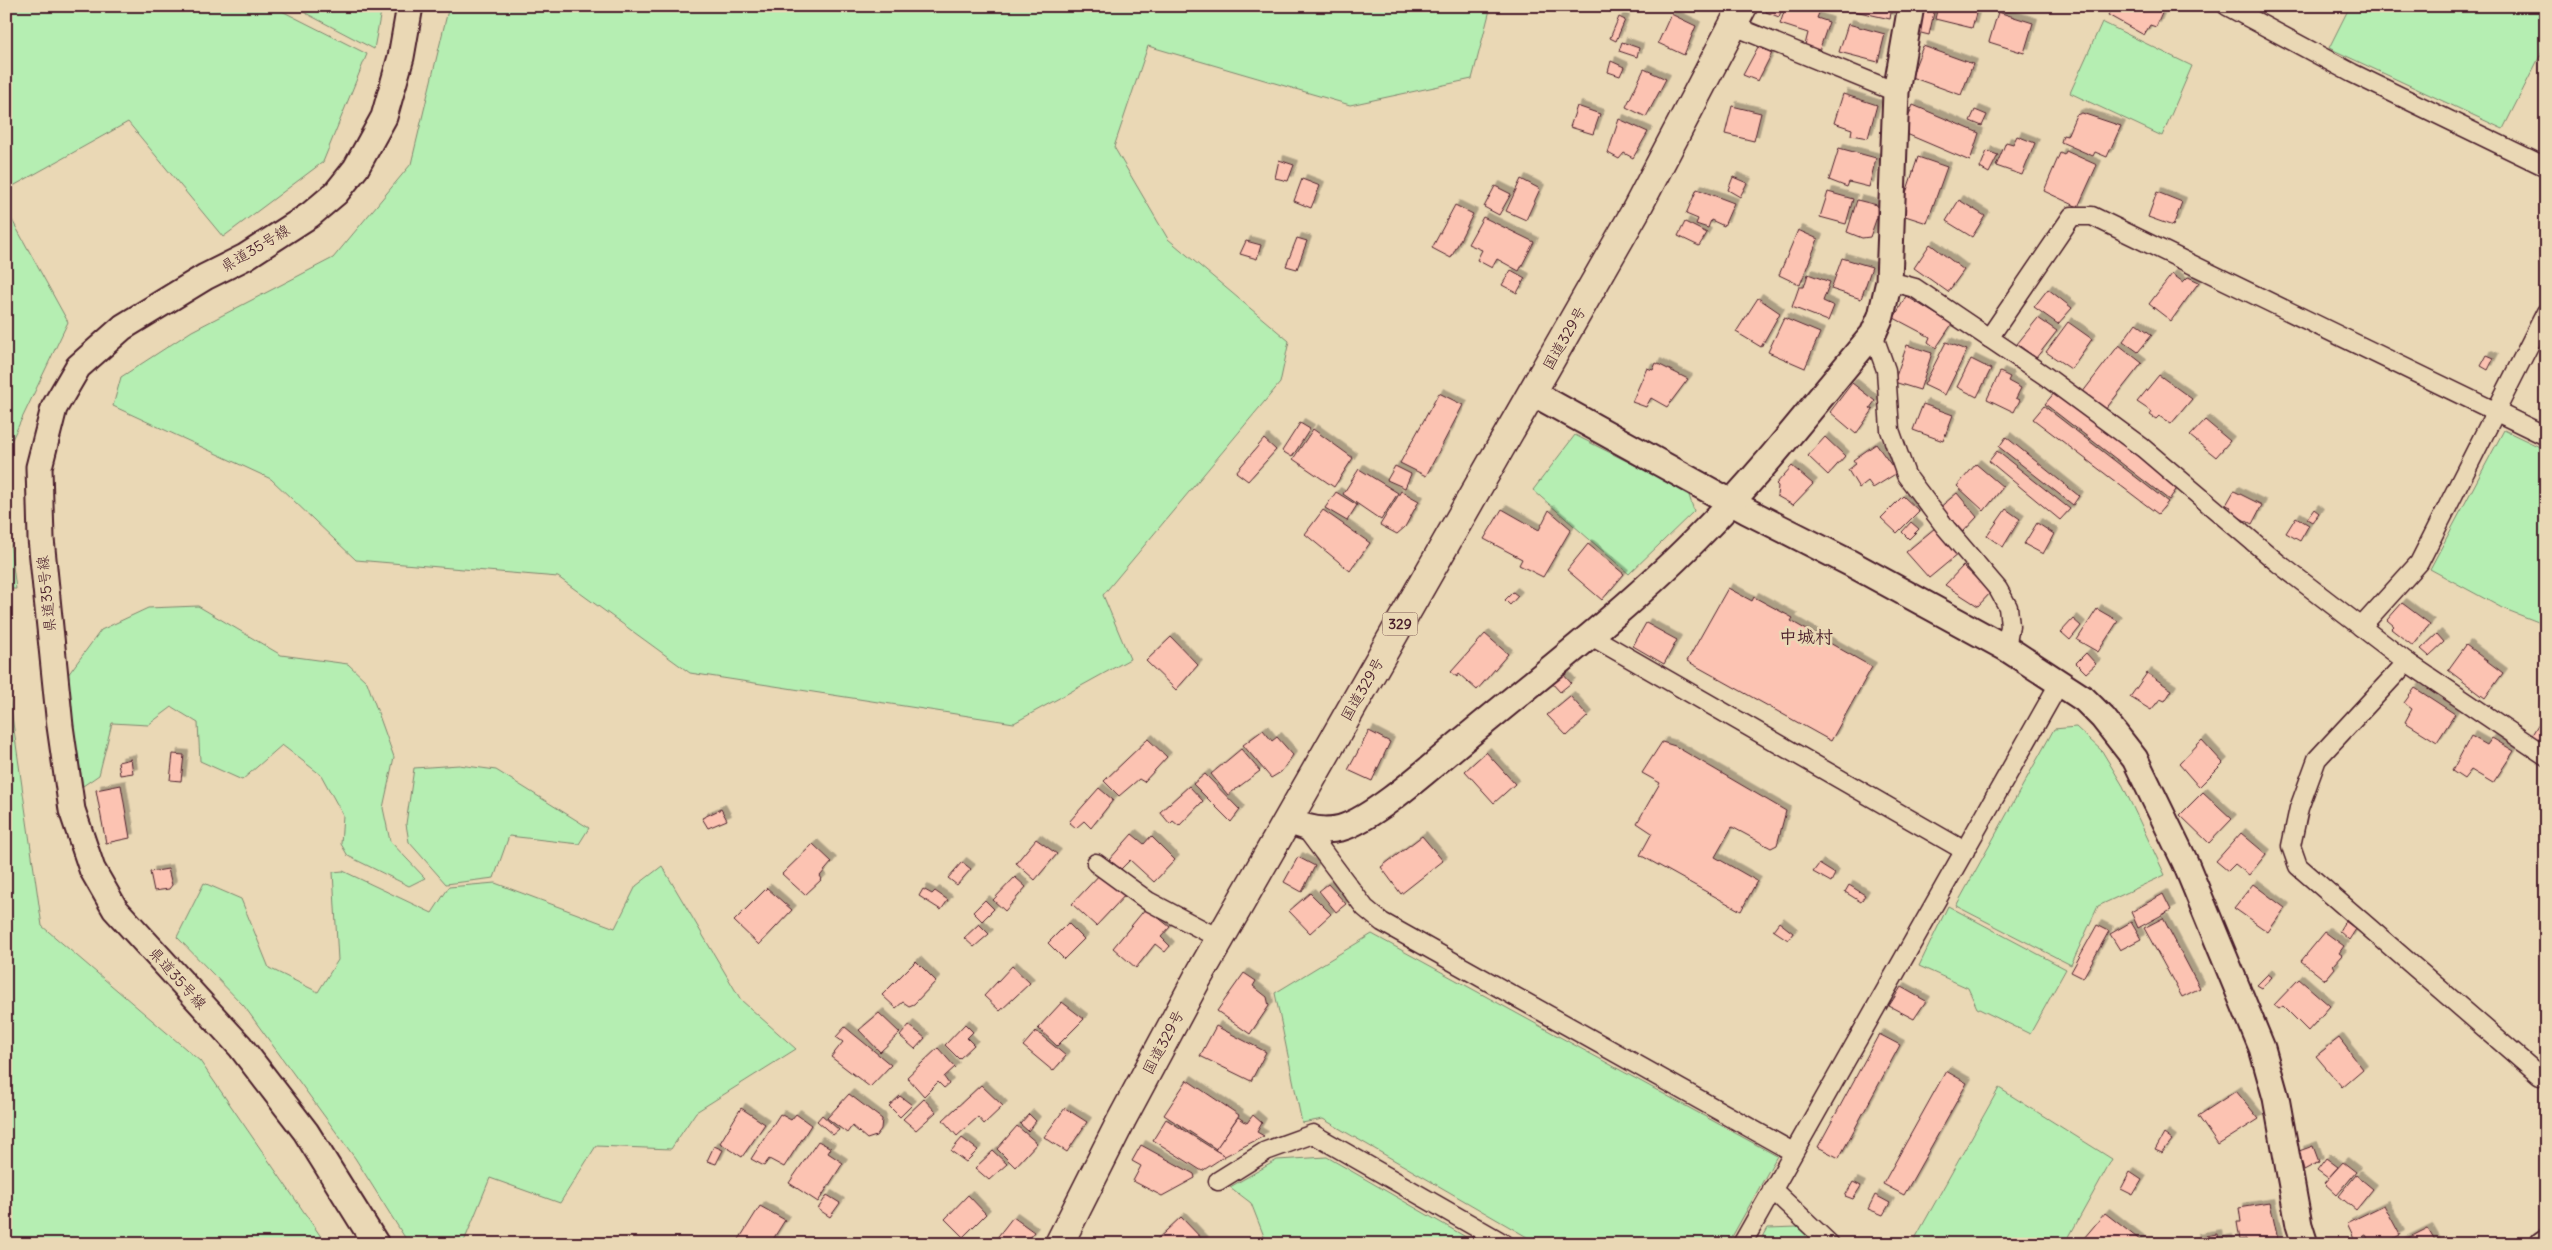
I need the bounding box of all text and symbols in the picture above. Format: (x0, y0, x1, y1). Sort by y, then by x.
street label: 県道35号線 (217, 220, 293, 276)
street label: 国道329号 (1538, 303, 1590, 373)
street label: 県道35号線 (33, 555, 59, 633)
road number: 329 (1382, 612, 1418, 636)
district label: 中城村 (1779, 625, 1833, 648)
street label: 国道329号 (1336, 654, 1388, 724)
street label: 県道35号線 (145, 943, 211, 1013)
street label: 国道329号 (1138, 1006, 1188, 1078)

